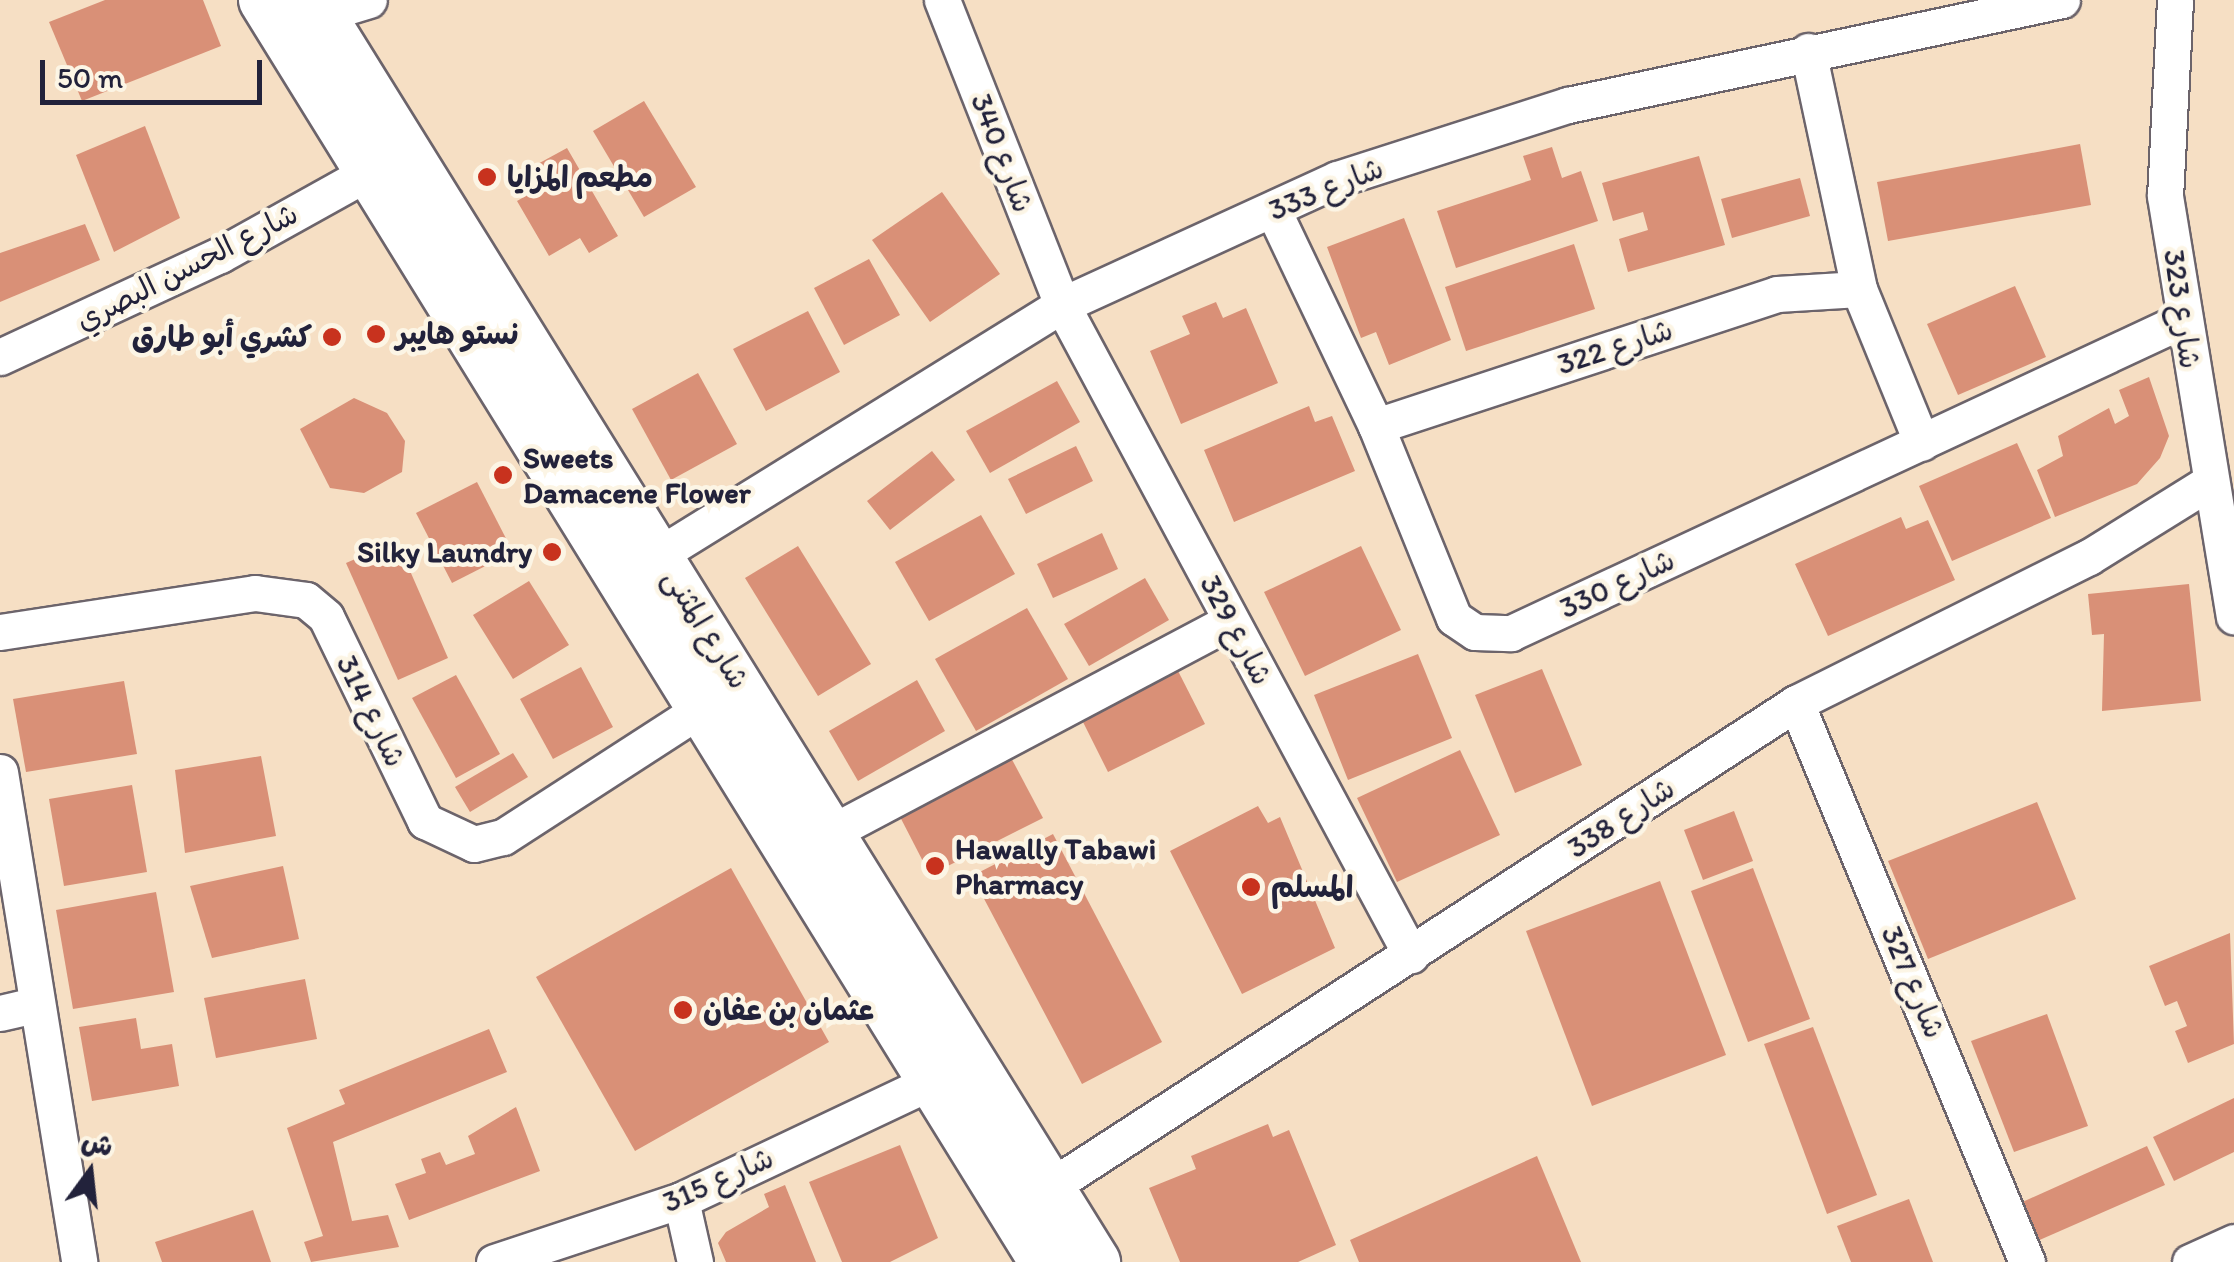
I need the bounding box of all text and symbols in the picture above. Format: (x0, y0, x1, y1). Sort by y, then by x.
scale bar (45, 40, 268, 102)
text: 50 m (57, 59, 123, 96)
street label: شارع 340 (963, 88, 1041, 218)
street label: شارع 333 (1263, 150, 1389, 228)
place label: مطعم المزايا (507, 159, 653, 195)
marker: مطعم المزايا (476, 166, 498, 188)
street label: شارع الحسن البصري (70, 196, 304, 338)
street label: شارع 323 (2156, 247, 2208, 371)
street label: شارع 322 (1553, 311, 1677, 383)
place label: نستو هايبر (396, 316, 519, 352)
place label: كشري أبو طارق (132, 319, 312, 355)
marker: نستو هايبر (365, 323, 387, 345)
marker: كشري أبو طارق (321, 326, 343, 348)
place label: Sweets Damacene Flower (523, 440, 750, 510)
marker: Sweets Damacene Flower (492, 464, 514, 486)
place label: Silky Laundry (357, 534, 532, 570)
marker: Silky Laundry (541, 541, 563, 563)
street label: شارع 330 (1554, 542, 1680, 626)
street label: شارع المثنى (655, 562, 757, 696)
street label: شارع 329 (1192, 569, 1280, 691)
street label: شارع 314 (329, 649, 413, 773)
street label: شارع 338 (1561, 770, 1681, 866)
place label: Hawally Tabawi Pharmacy (955, 831, 1152, 902)
marker: Hawally Tabawi Pharmacy (924, 855, 946, 877)
place label: المسلم (1271, 869, 1353, 905)
marker: المسلم (1240, 876, 1262, 898)
street label: شارع 327 (1873, 920, 1953, 1044)
place label: عثمان بن عفان (703, 992, 874, 1028)
marker: عثمان بن عفان (672, 999, 694, 1021)
north arrow (40, 1122, 140, 1222)
text: ش (78, 1123, 117, 1163)
street label: شارع 315 (657, 1140, 779, 1220)

